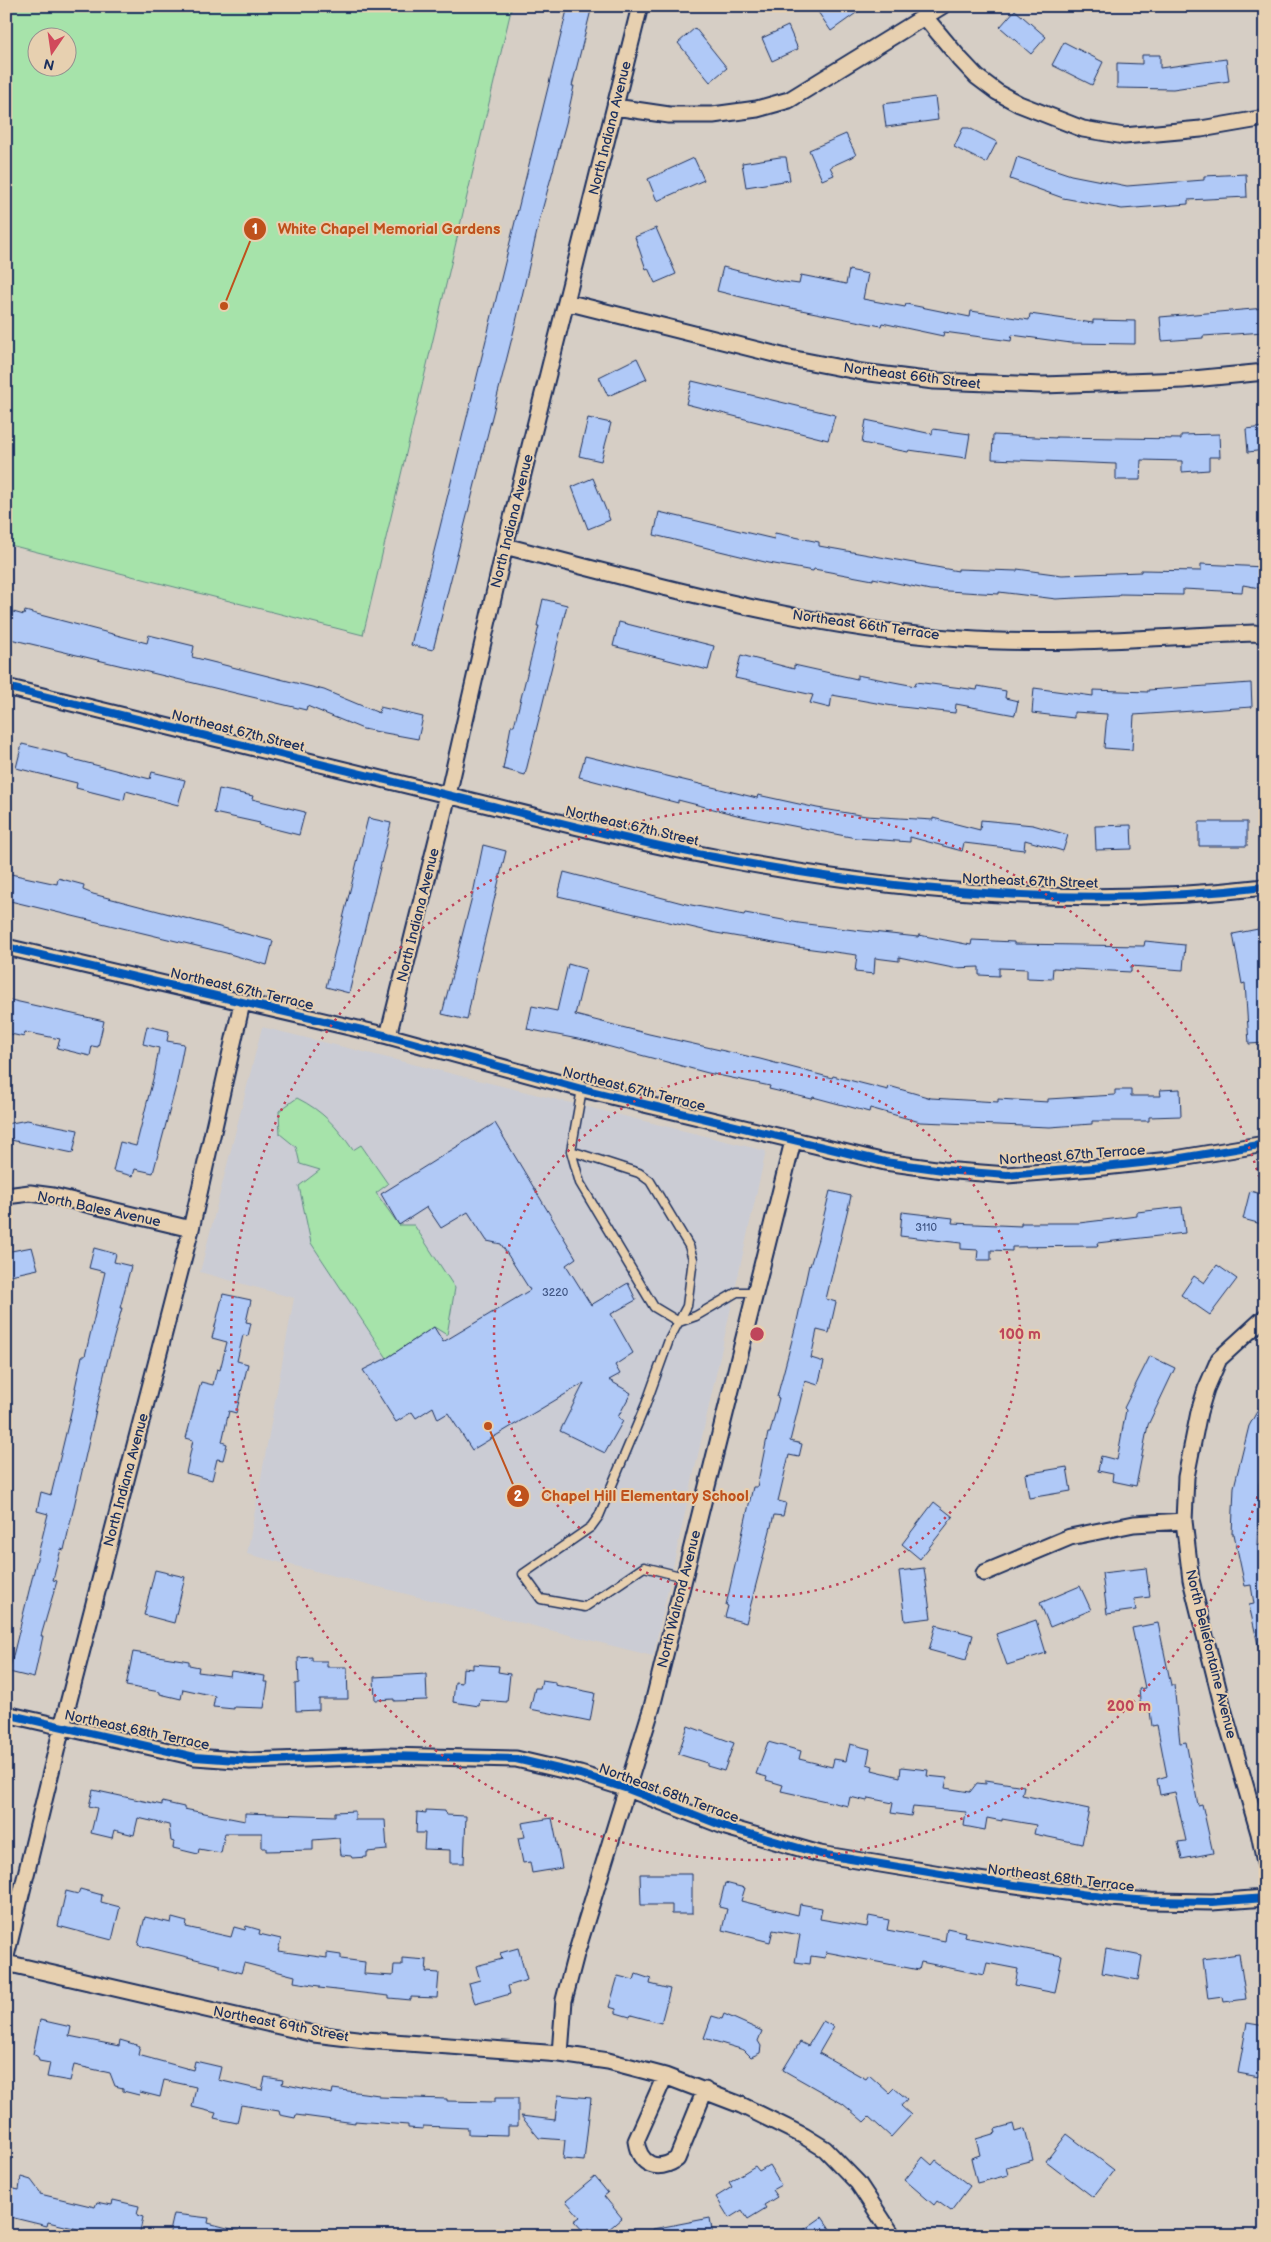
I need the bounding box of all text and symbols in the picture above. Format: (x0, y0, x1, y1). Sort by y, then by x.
north arrow (28, 28, 78, 78)
text: N (42, 55, 56, 74)
street label: North Indiana Avenue (585, 59, 635, 197)
callout: White Chapel Memorial Gardens (242, 214, 510, 244)
text: 1 (252, 220, 258, 239)
text: White Chapel Memorial Gardens (278, 220, 500, 239)
street label: Northeast 66th Street (842, 359, 982, 393)
street label: North Indiana Avenue (487, 452, 537, 590)
street label: Northeast 66th Terrace (791, 606, 941, 644)
street label: Northeast 67th Street (170, 706, 307, 756)
street label: Northeast 67th Street (564, 802, 701, 850)
street label: North Indiana Avenue (393, 846, 443, 984)
street label: Northeast 67th Street (962, 870, 1099, 892)
street label: Northeast 67th Terrace (169, 964, 315, 1014)
street label: Northeast 67th Terrace (561, 1063, 707, 1115)
street label: Northeast 67th Terrace (998, 1141, 1146, 1169)
street label: North Bales Avenue (36, 1188, 162, 1230)
house number: 3110 (915, 1221, 937, 1234)
house number: 3220 (542, 1286, 569, 1299)
centre of rings (748, 1325, 766, 1343)
text: 100 m (999, 1325, 1041, 1344)
street label: North Indiana Avenue (100, 1411, 152, 1549)
callout: Chapel Hill Elementary School (506, 1481, 758, 1511)
text: 2 (514, 1487, 523, 1506)
text: Chapel Hill Elementary School (541, 1487, 749, 1506)
street label: North Walrond Avenue (654, 1528, 704, 1670)
street label: North Bellefontaine Avenue (1182, 1568, 1240, 1740)
text: 200 m (1107, 1697, 1151, 1716)
street label: Northeast 68th Terrace (63, 1706, 211, 1754)
street label: Northeast 68th Terrace (597, 1760, 741, 1826)
street label: Northeast 68th Terrace (987, 1861, 1135, 1895)
street label: Northeast 69th Street (212, 2003, 351, 2046)

